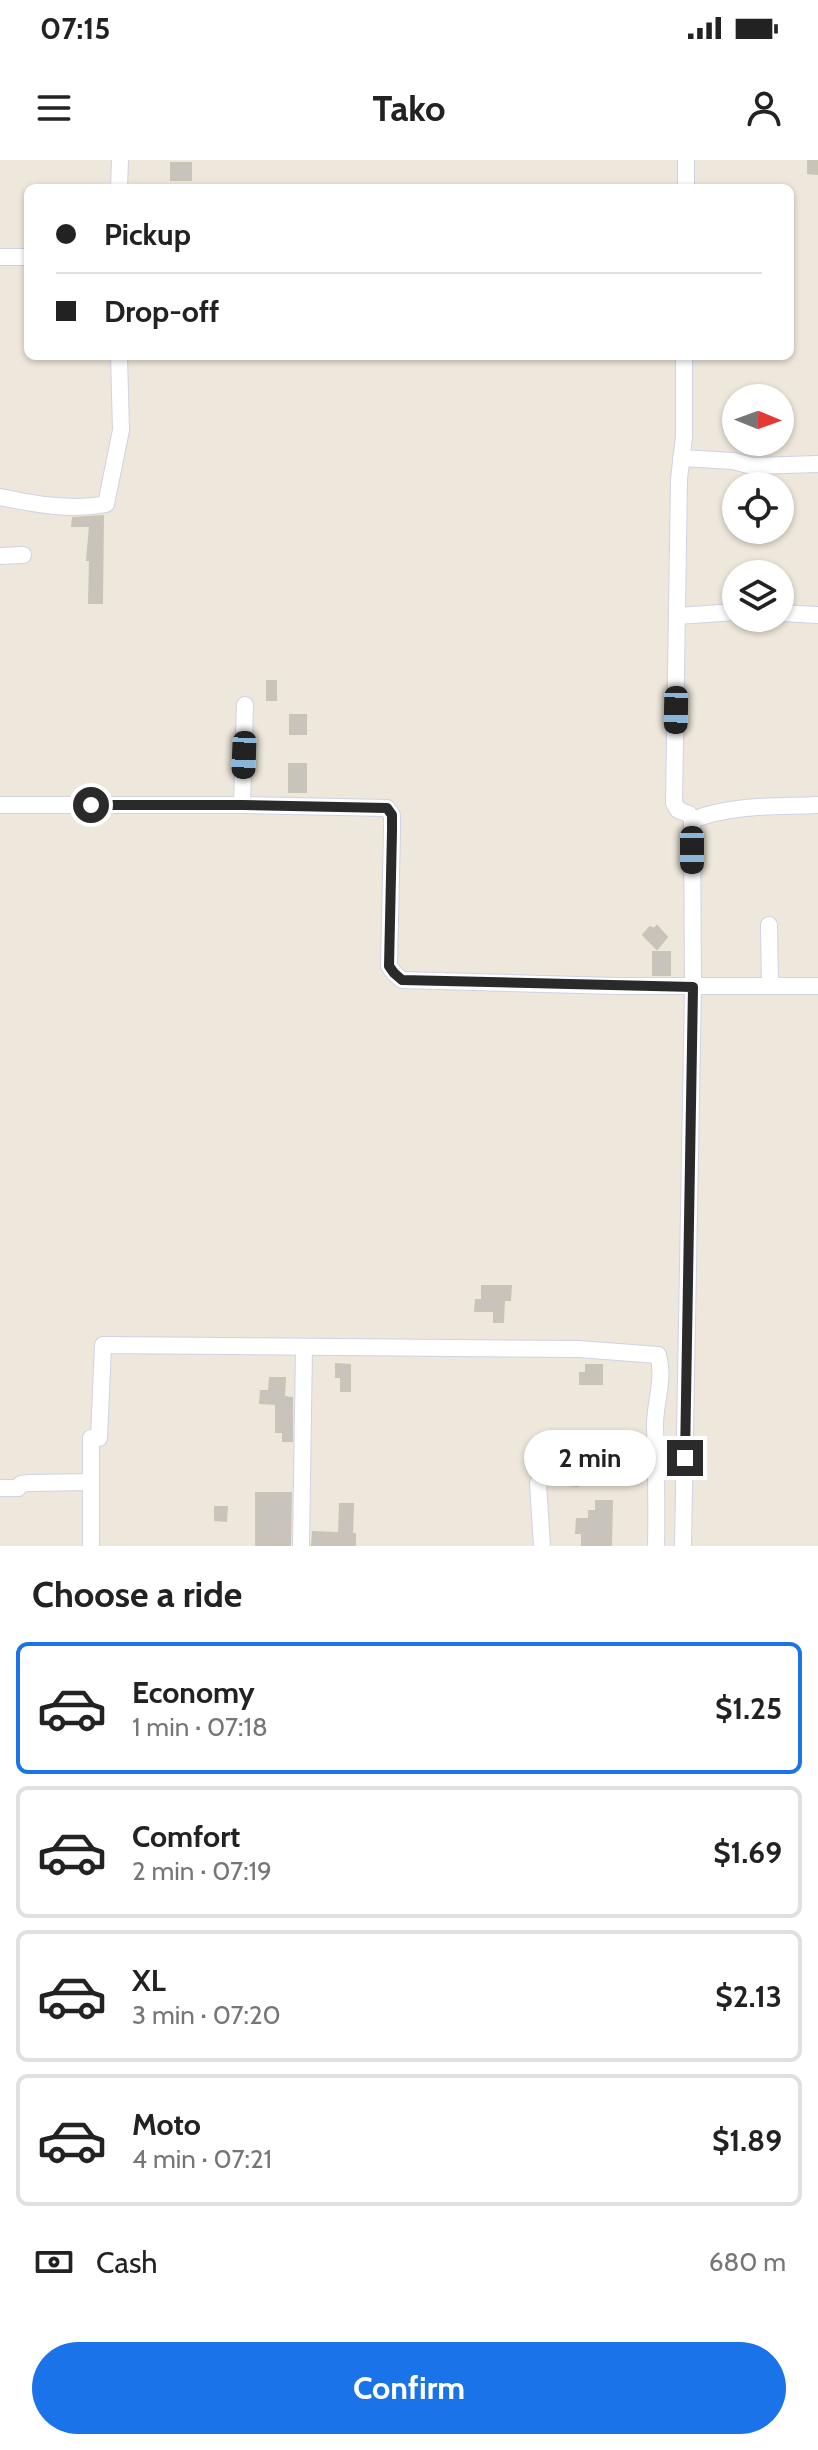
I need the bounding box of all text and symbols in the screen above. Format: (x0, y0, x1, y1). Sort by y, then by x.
text: 07:15 (40, 10, 110, 47)
icon: menu (32, 86, 76, 130)
text: Tako (372, 86, 446, 130)
icon: person (742, 86, 786, 130)
text: Pickup (104, 216, 191, 253)
text: Drop-off (104, 293, 219, 330)
north arrow (722, 384, 794, 456)
map controls (722, 384, 794, 632)
button: locate (722, 472, 794, 544)
button: layers (722, 560, 794, 632)
car (664, 686, 688, 734)
car (231, 731, 257, 779)
route start (73, 787, 109, 823)
car (680, 826, 704, 874)
callout: 2 min (525, 1430, 657, 1486)
route end (667, 1440, 703, 1476)
text: 2 min (559, 1442, 621, 1474)
text: Choose a ride (32, 1572, 242, 1616)
icon: car (36, 1672, 108, 1744)
text: Economy (132, 1674, 255, 1711)
text: $1.25 (715, 1690, 782, 1727)
text: 1 min · 07:18 (132, 1711, 268, 1743)
icon: car (36, 1816, 108, 1888)
text: Comfort (132, 1818, 240, 1855)
text: $1.69 (713, 1834, 782, 1871)
text: 2 min · 07:19 (132, 1855, 272, 1887)
icon: car (36, 1960, 108, 2032)
text: XL (132, 1962, 166, 1999)
text: $2.13 (715, 1978, 782, 2015)
text: 3 min · 07:20 (132, 1999, 281, 2031)
icon: car (36, 2104, 108, 2176)
text: Moto (132, 2106, 201, 2143)
text: $1.89 (712, 2122, 782, 2159)
text: 4 min · 07:21 (132, 2143, 272, 2175)
icon: cash (32, 2240, 76, 2284)
text: Cash (96, 2244, 158, 2281)
text: 680 m (709, 2246, 786, 2278)
button: Confirm (32, 2342, 786, 2434)

